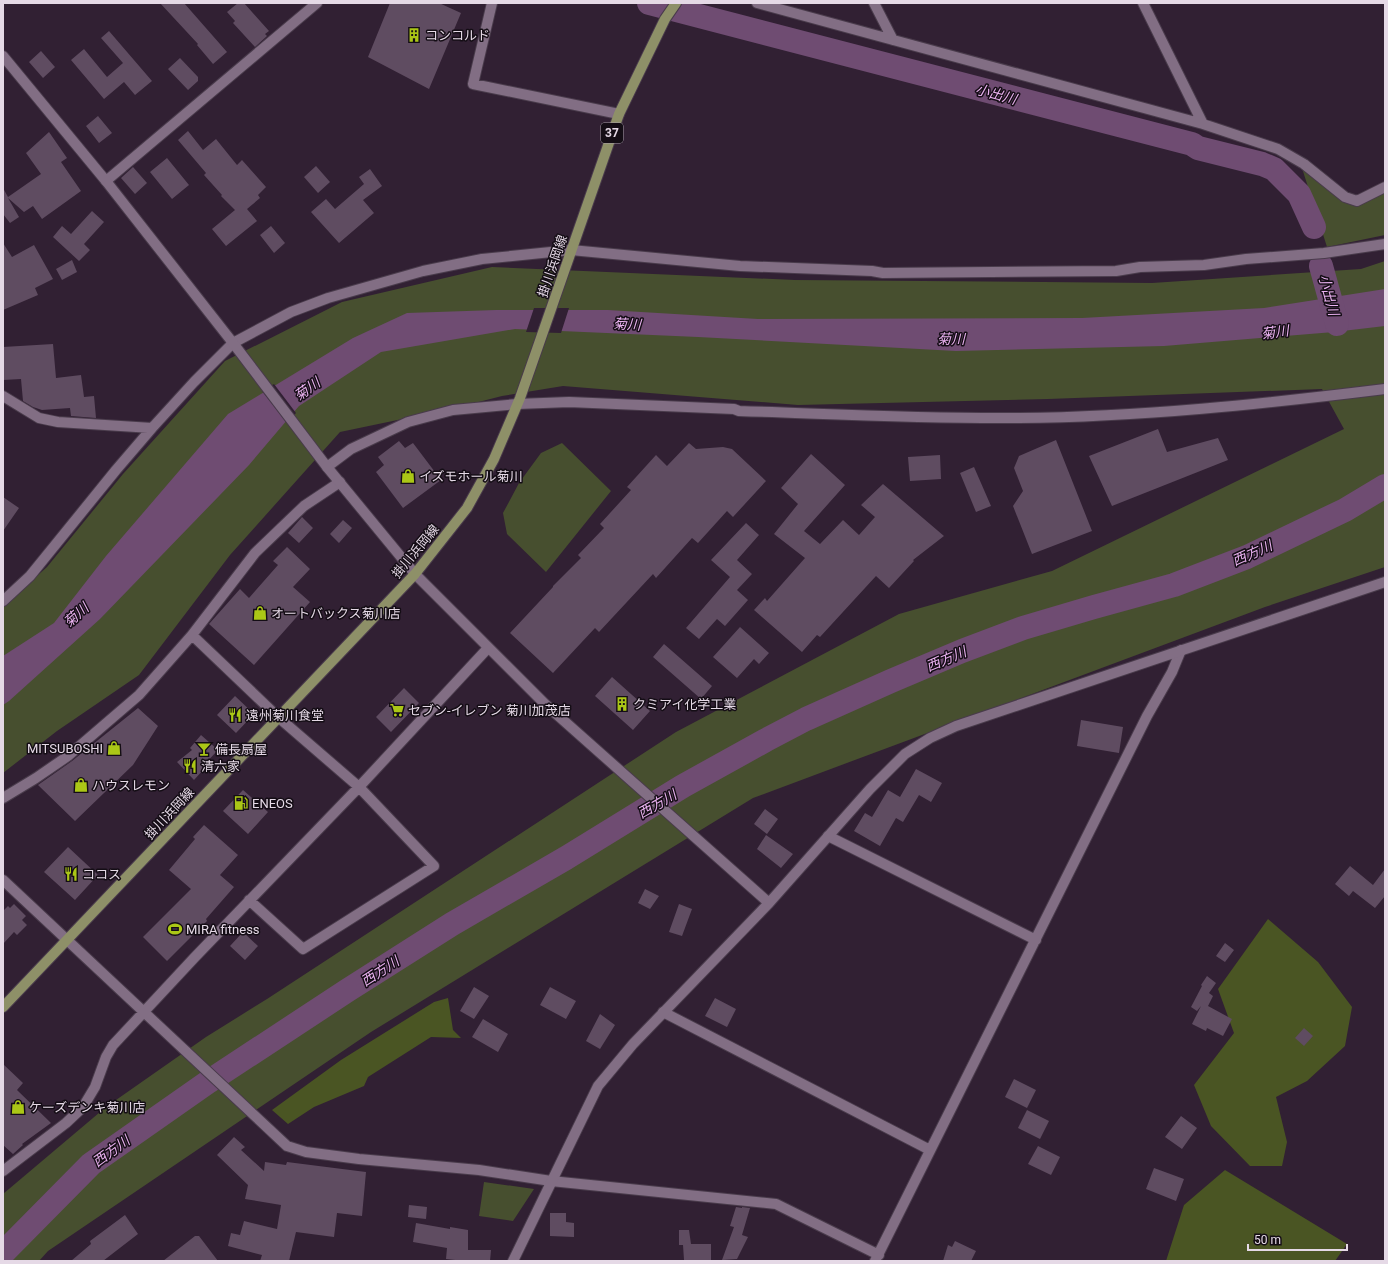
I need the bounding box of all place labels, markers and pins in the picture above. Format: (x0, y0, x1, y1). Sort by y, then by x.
building icon: コンコルド (406, 27, 422, 43)
place label: コンコルド (425, 28, 490, 43)
shop icon: イズモホール菊川 (400, 468, 416, 484)
place label: イズモホール菊川 (419, 469, 523, 484)
shop icon: オートバックス菊川店 (252, 605, 268, 621)
place label: オートバックス菊川店 (271, 606, 401, 621)
building icon: クミアイ化学工業 (614, 696, 630, 712)
place label: クミアイ化学工業 (633, 697, 736, 712)
supermarket icon: セブン-イレブン 菊川加茂店 (389, 702, 405, 718)
place label: セブン-イレブン 菊川加茂店 (408, 703, 571, 718)
restaurant icon: 遠州菊川食堂 (227, 707, 243, 723)
place label: 遠州菊川食堂 (246, 708, 324, 723)
shop icon: MITSUBOSHI (106, 740, 122, 756)
place label: MITSUBOSHI (27, 741, 103, 756)
bar icon: 備長扇屋 (196, 741, 212, 757)
place label: 備長扇屋 (215, 742, 267, 757)
restaurant icon: 清六家 (182, 758, 198, 774)
place label: 清六家 (201, 759, 240, 774)
shop icon: ハウスレモン (73, 777, 89, 793)
place label: ハウスレモン (92, 778, 170, 793)
fuel station icon: ENEOS (233, 795, 249, 811)
place label: ENEOS (252, 796, 293, 811)
restaurant icon: ココス (63, 866, 79, 882)
place label: ココス (82, 867, 121, 882)
sports icon: MIRA fitness (167, 921, 183, 937)
place label: MIRA fitness (186, 922, 260, 937)
shop icon: ケーズデンキ菊川店 (10, 1099, 26, 1115)
place label: ケーズデンキ菊川店 (29, 1100, 145, 1115)

